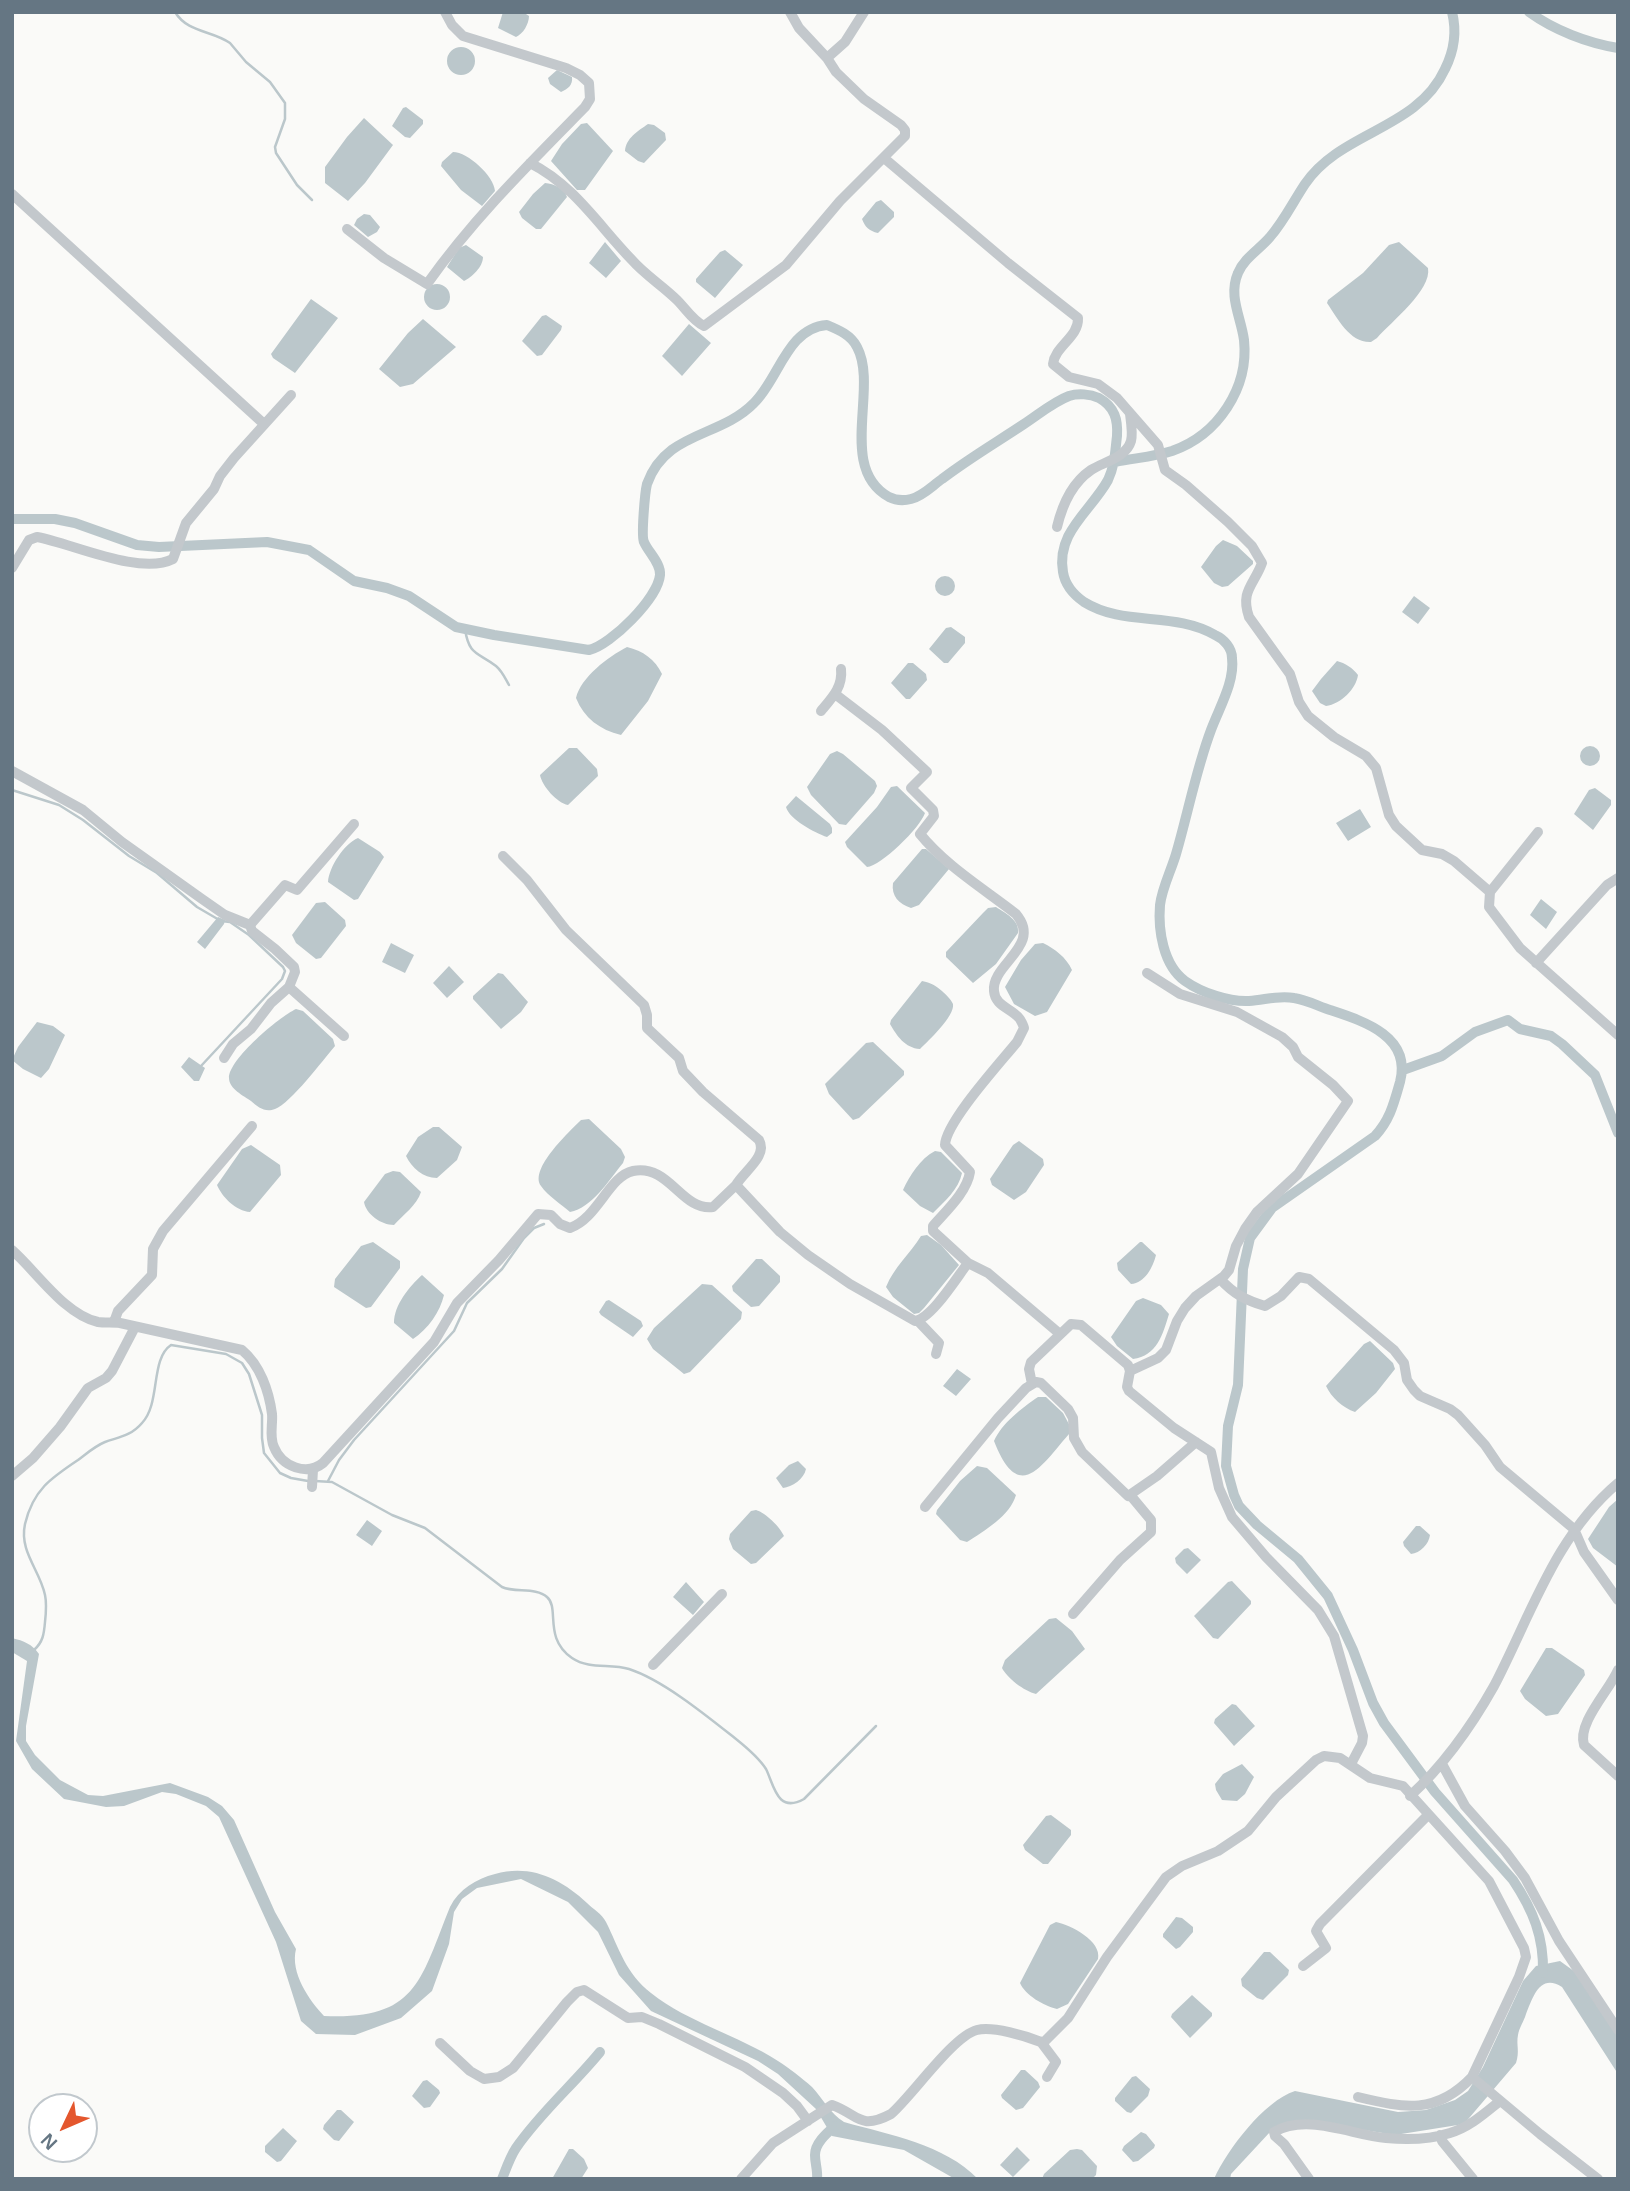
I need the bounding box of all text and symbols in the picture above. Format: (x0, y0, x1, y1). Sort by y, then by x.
north arrow (28, 2093, 98, 2163)
text: N (37, 2129, 61, 2154)

